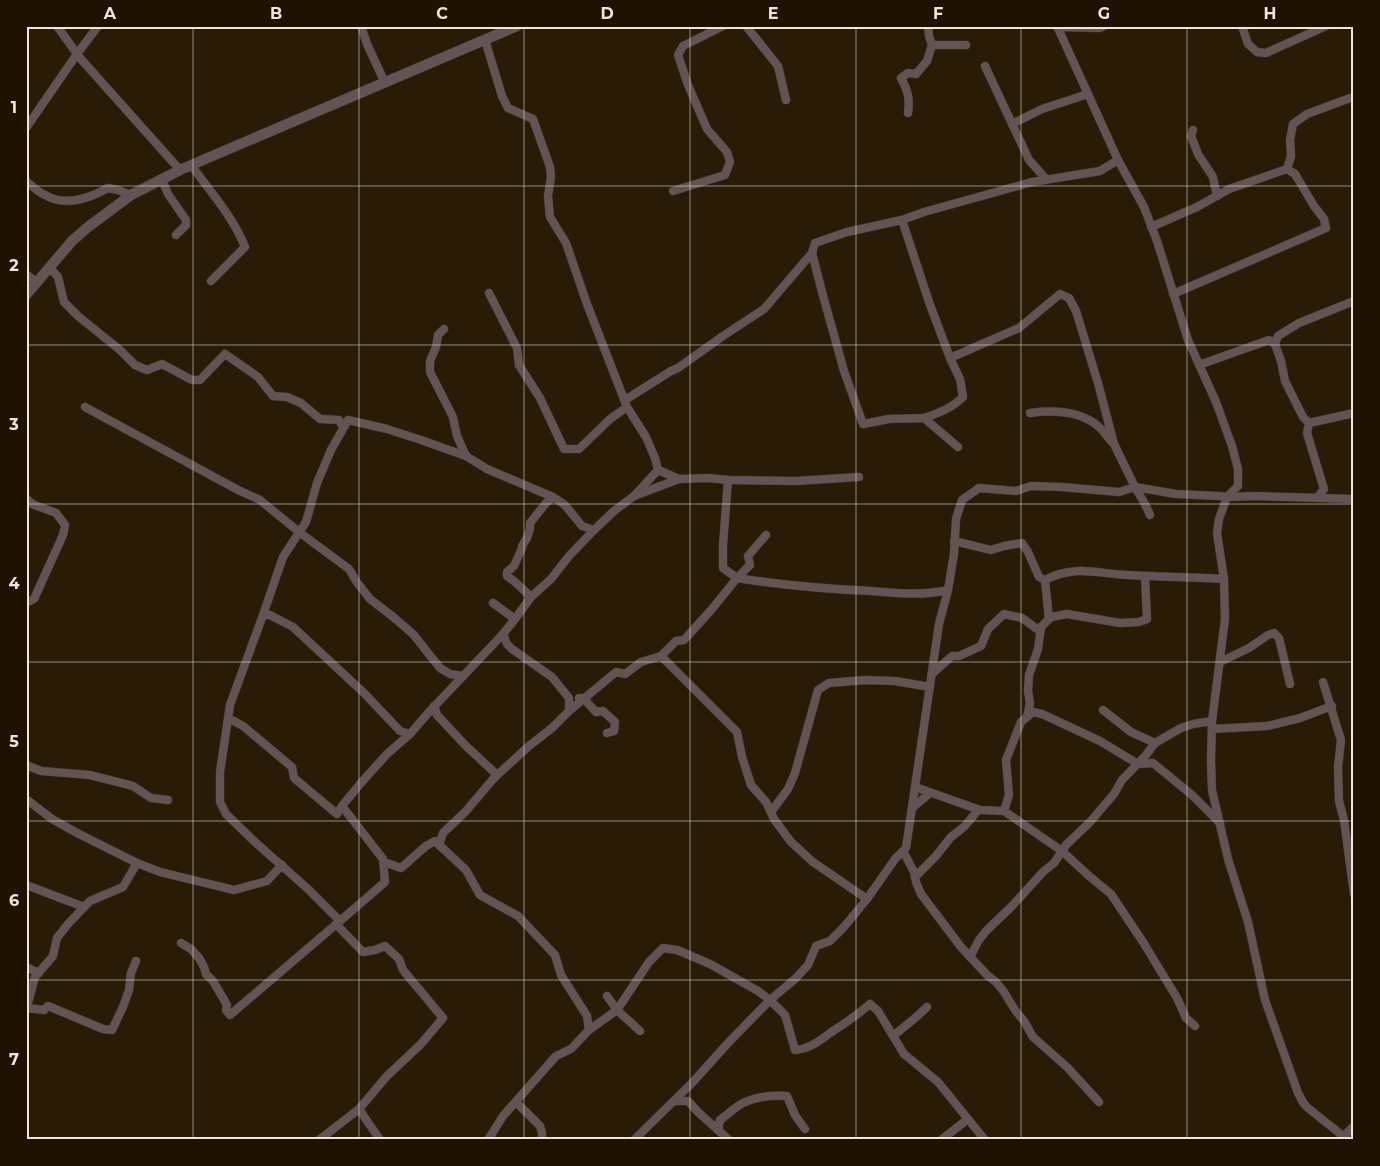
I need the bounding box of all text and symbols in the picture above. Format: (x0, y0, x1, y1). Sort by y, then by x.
text: A (103, 4, 117, 23)
text: B (270, 4, 282, 23)
text: C (436, 4, 448, 23)
text: D (600, 4, 614, 23)
text: E (768, 4, 778, 23)
text: F (933, 4, 943, 23)
text: G (1098, 4, 1110, 23)
text: H (1264, 4, 1276, 23)
text: 1 (11, 98, 17, 117)
text: 2 (9, 256, 19, 275)
text: 3 (8, 415, 19, 434)
text: 4 (8, 574, 20, 593)
text: 5 (9, 732, 19, 751)
text: 6 (9, 891, 19, 910)
text: 7 (9, 1050, 19, 1069)

